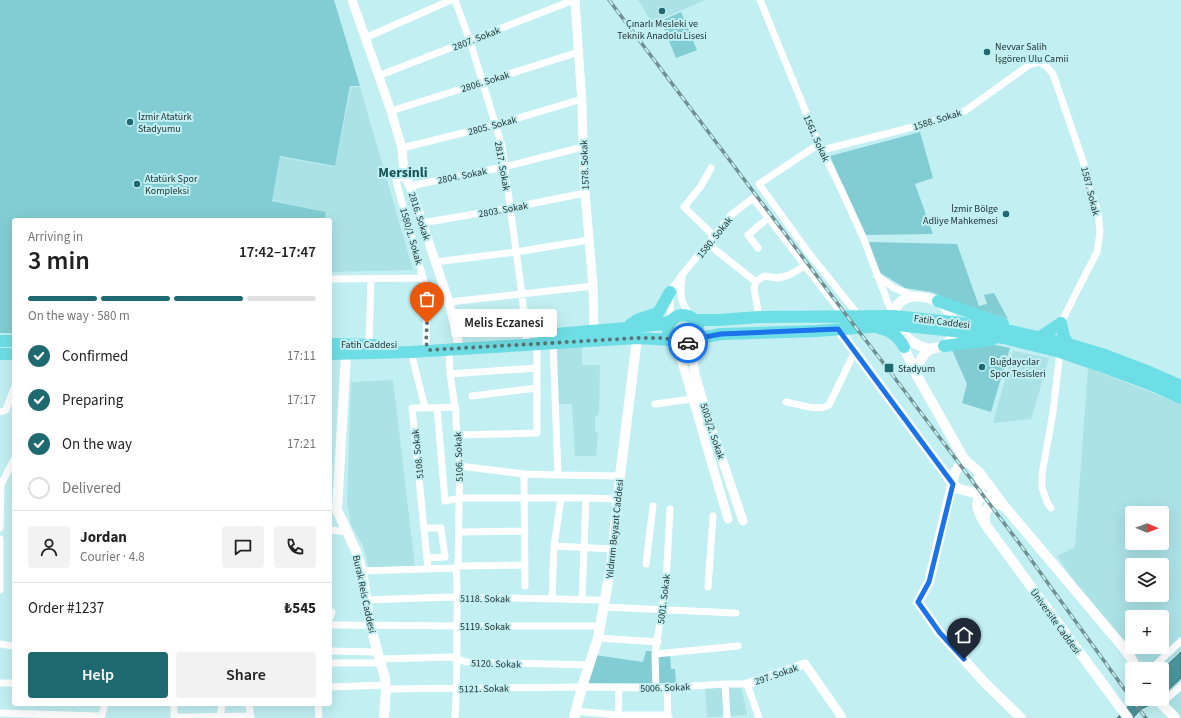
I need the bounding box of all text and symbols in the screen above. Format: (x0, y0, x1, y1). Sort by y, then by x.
marker: Çınarlı Mesleki ve Teknik Anadolu Lisesi (657, 6, 667, 16)
place label: Çınarlı Mesleki ve Teknik Anadolu Lisesi (617, 17, 707, 43)
street label: 2807. Sokak (451, 23, 502, 54)
place label: Nevvar Salih İşgören Ulu Camii (995, 40, 1068, 66)
marker: Nevvar Salih İşgören Ulu Camii (982, 47, 992, 57)
street label: 2806. Sokak (459, 68, 511, 96)
street label: 1588. Sokak (911, 106, 963, 134)
place label: İzmir Atatürk Stadyumu (138, 110, 192, 136)
street label: 2805. Sokak (466, 113, 518, 139)
street label: 1561. Sokak (800, 113, 833, 164)
marker: İzmir Atatürk Stadyumu (125, 117, 135, 127)
street label: 2817. Sokak (491, 140, 513, 192)
street label: 1578. Sokak (577, 140, 593, 190)
district label: Mersinli (378, 163, 428, 183)
street label: 2804. Sokak (436, 164, 488, 188)
street label: 1587. Sokak (1077, 165, 1103, 217)
place label: Atatürk Spor Kompleksi (145, 172, 198, 198)
marker: Atatürk Spor Kompleksi (132, 179, 142, 189)
street label: 2816. Sokak (405, 190, 433, 242)
street label: 2803. Sokak (477, 199, 529, 221)
place label: İzmir Bölge Adliye Mahkemesi (923, 202, 998, 228)
street label: 1580/1. Sokak (396, 206, 426, 266)
marker: İzmir Bölge Adliye Mahkemesi (1001, 209, 1011, 219)
street label: 1580. Sokak (694, 214, 736, 261)
text: Arriving in (28, 228, 83, 246)
text: 3 min (28, 242, 90, 279)
text: 17:42–17:47 (239, 242, 316, 263)
pin (410, 282, 444, 323)
icon: bag (416, 288, 438, 310)
text: On the way · 580 m (28, 307, 130, 325)
callout: Melis Eczanesi (451, 309, 557, 337)
street label: Fatih Caddesi (913, 312, 971, 332)
text: Melis Eczanesi (464, 314, 544, 332)
courier (668, 323, 708, 363)
icon: car (677, 332, 699, 354)
street label: Fatih Caddesi (341, 338, 397, 352)
icon: check (28, 345, 50, 367)
text: Confirmed (62, 346, 128, 367)
text: 17:11 (287, 347, 316, 365)
place label: Buğdaycılar Spor Tesisleri (990, 355, 1046, 381)
marker: Stadyum (883, 362, 895, 374)
place label: Stadyum (898, 362, 935, 376)
marker: Buğdaycılar Spor Tesisleri (977, 362, 987, 372)
icon: check (28, 389, 50, 411)
text: Preparing (62, 390, 123, 411)
text: 17:17 (287, 391, 316, 409)
street label: 5003/2. Sokak (696, 401, 728, 461)
street label: 5108. Sokak (408, 428, 428, 479)
street label: 5106. Sokak (451, 432, 467, 482)
icon: check (28, 433, 50, 455)
text: On the way (62, 434, 132, 455)
text: 17:21 (287, 435, 316, 453)
text: Delivered (62, 478, 121, 499)
street label: Yıldırım Beyazıt Caddesi (603, 479, 627, 580)
north arrow (1125, 506, 1169, 550)
map controls (1125, 506, 1169, 706)
button: person (28, 526, 70, 568)
button: chat (222, 526, 264, 568)
button: phone (274, 526, 316, 568)
text: Jordan (80, 527, 127, 548)
text: Courier · 4.8 (80, 548, 145, 566)
street label: Burak Reis Caddesi (349, 554, 379, 634)
button: layers (1125, 558, 1169, 602)
street label: 5001. Sokak (654, 573, 674, 625)
street label: Üniversite Caddesi (1027, 586, 1084, 657)
street label: 5118. Sokak (460, 592, 510, 606)
text: Order #1237 (28, 598, 104, 619)
text: ₺545 (284, 598, 316, 619)
button: + (1125, 610, 1169, 654)
pin (947, 618, 981, 659)
street label: 5119. Sokak (460, 620, 510, 634)
icon: home (953, 624, 975, 646)
button: Help (28, 652, 168, 698)
button: Share (176, 652, 316, 698)
street label: 5120. Sokak (471, 656, 521, 672)
street label: 297. Sokak (753, 661, 800, 689)
button: − (1125, 662, 1169, 706)
street label: 5006. Sokak (640, 680, 690, 696)
street label: 5121. Sokak (459, 682, 509, 696)

